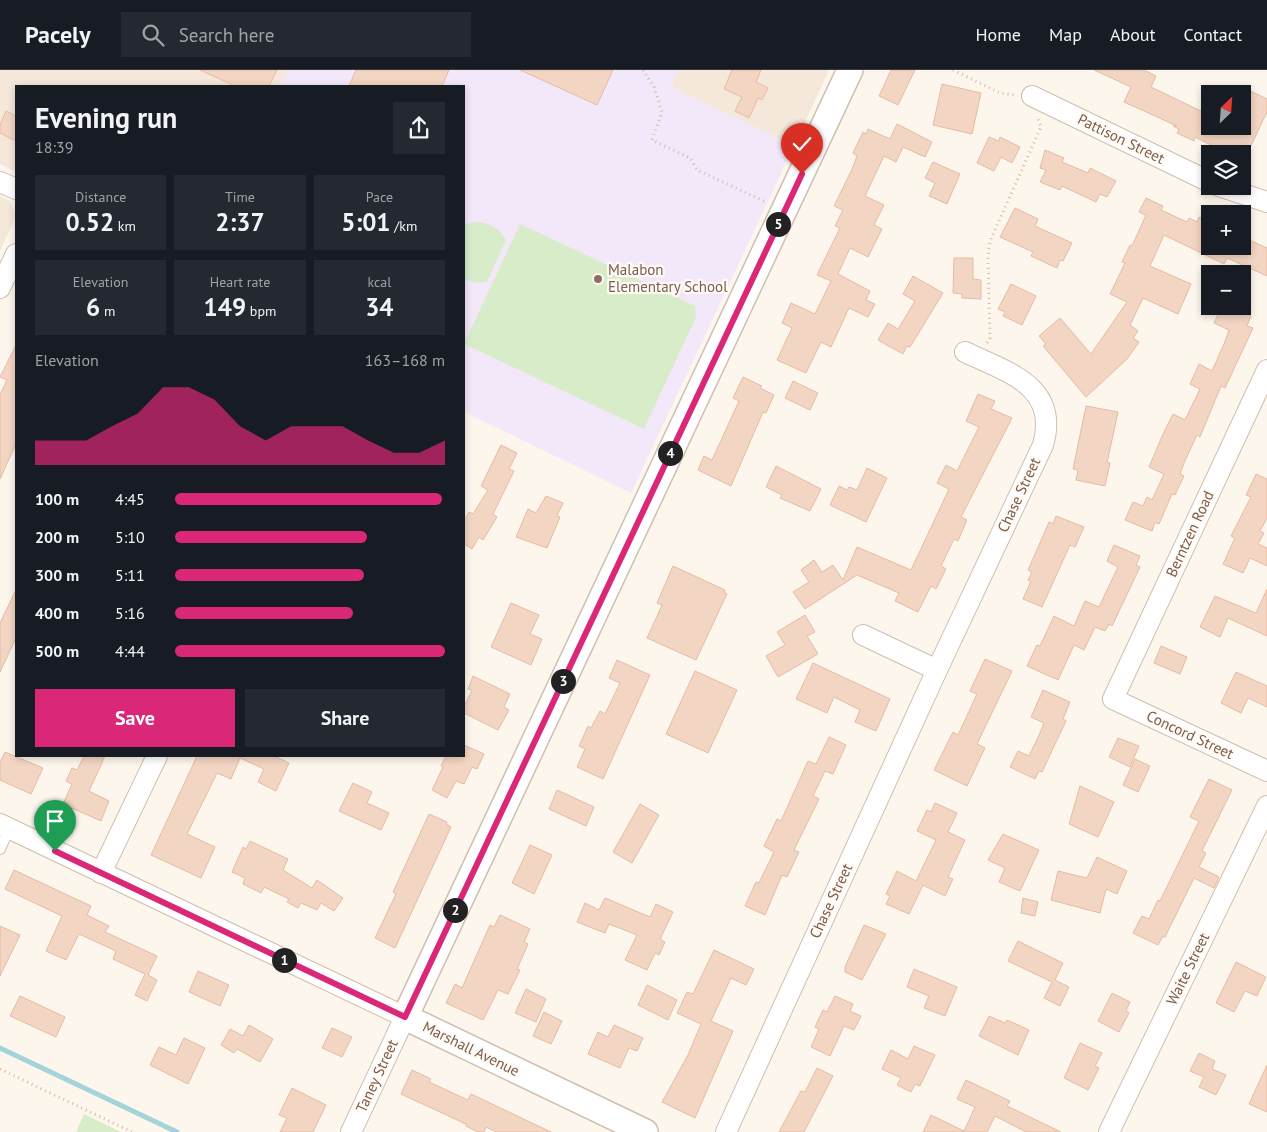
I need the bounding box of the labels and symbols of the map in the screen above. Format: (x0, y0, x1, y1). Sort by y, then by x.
north arrow (1201, 85, 1251, 135)
street label: Pattison Street (1075, 109, 1168, 168)
pin (781, 123, 823, 174)
pin: 5 (766, 212, 790, 236)
place label: Malabon Elementary School (608, 260, 728, 296)
marker: Malabon Elementary School (592, 273, 604, 285)
pin: 4 (658, 440, 682, 466)
street label: Chase Street (993, 454, 1044, 535)
street label: Berntzen Road (1161, 488, 1218, 580)
pin: 3 (550, 668, 576, 694)
street label: Concord Street (1143, 706, 1237, 763)
pin (34, 800, 76, 851)
street label: Chase Street (805, 860, 856, 941)
pin: 2 (442, 898, 468, 922)
street label: Waite Street (1162, 930, 1213, 1008)
pin: 1 (272, 948, 296, 972)
street label: Marshall Avenue (420, 1017, 523, 1080)
street label: Taney Street (351, 1036, 402, 1115)

